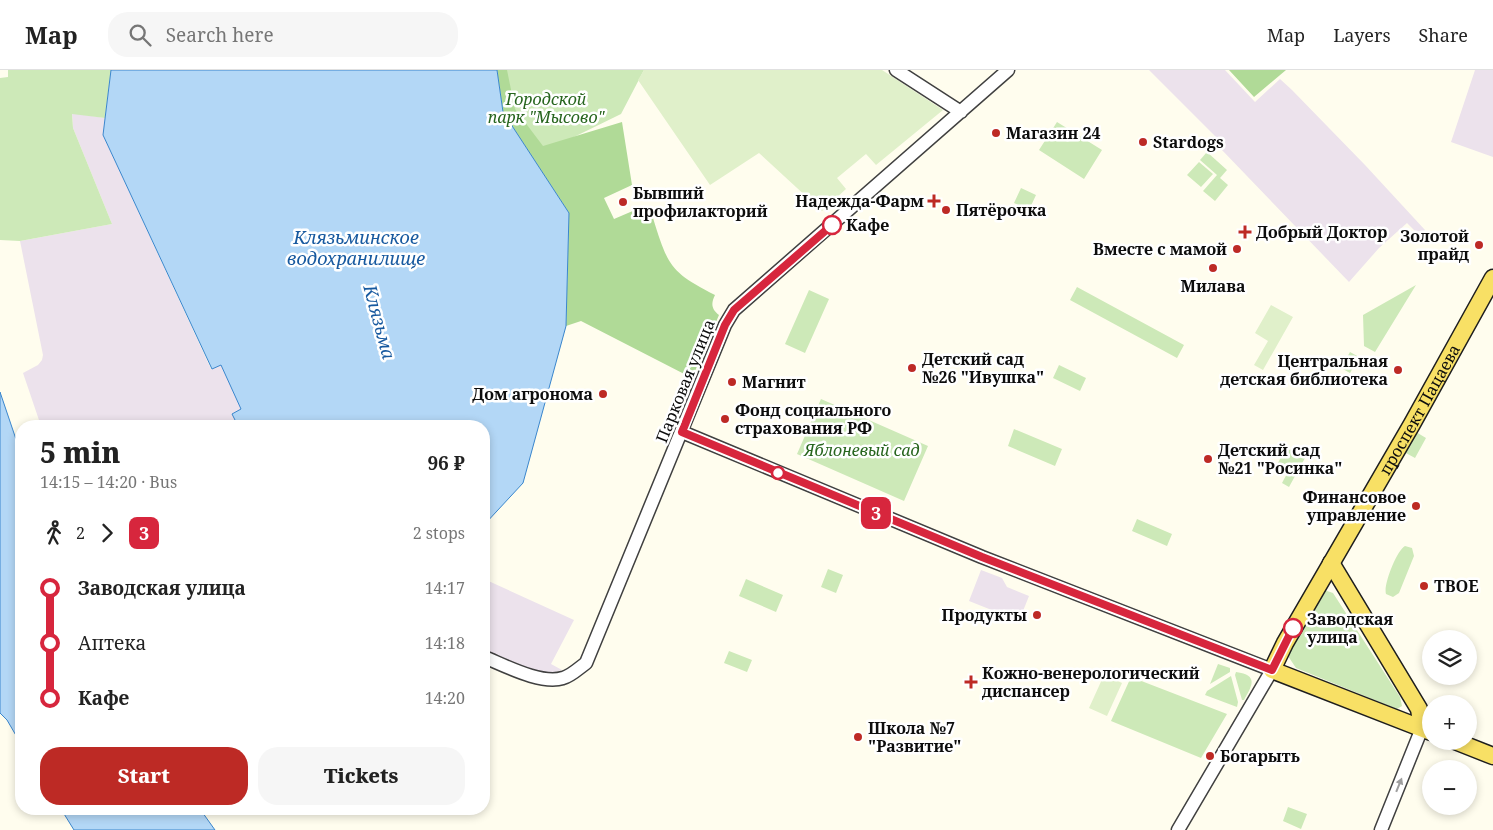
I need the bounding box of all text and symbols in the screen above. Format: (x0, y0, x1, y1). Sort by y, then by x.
search box (108, 12, 458, 57)
text: Map (25, 18, 78, 51)
icon: search (126, 21, 154, 49)
text: Search here (166, 22, 274, 48)
text: Map (1267, 23, 1305, 47)
text: Layers (1333, 23, 1391, 47)
text: Share (1419, 23, 1468, 47)
park label: Городской парк "Мысово" (488, 88, 606, 128)
place label: Магазин 24 (1006, 122, 1101, 144)
marker: Магазин 24 (990, 127, 1002, 139)
place label: Stardogs (1153, 131, 1224, 153)
marker: Stardogs (1137, 136, 1149, 148)
place label: Бывший профилакторий (633, 182, 768, 222)
place label: Надежда-Фарм (795, 190, 924, 212)
marker: Надежда-Фарм (928, 195, 940, 207)
marker: Бывший профилакторий (617, 196, 629, 208)
place label: Пятёрочка (956, 199, 1047, 221)
marker: Пятёрочка (940, 204, 952, 216)
place label: Кафе (846, 214, 889, 236)
marker: Кафе (822, 215, 842, 235)
place label: Добрый Доктор (1256, 221, 1387, 243)
water label: Клязьминское водохранилище (287, 225, 425, 270)
marker: Добрый Доктор (1238, 225, 1252, 239)
place label: Золотой прайд (1400, 225, 1469, 265)
place label: Вместе с мамой (1093, 238, 1227, 260)
marker: Золотой прайд (1473, 239, 1485, 251)
marker: Вместе с мамой (1231, 243, 1243, 255)
marker: Милава (1207, 262, 1219, 274)
place label: Милава (1180, 275, 1246, 297)
water label: Клязьма (358, 281, 401, 362)
street label: Парковая улица (650, 316, 720, 446)
street label: проспект Пацаева (1374, 340, 1465, 479)
place label: Детский сад №26 "Ивушка" (922, 348, 1044, 388)
place label: Центральная детская библиотека (1220, 350, 1388, 390)
marker: Детский сад №26 "Ивушка" (906, 362, 918, 374)
marker: Центральная детская библиотека (1392, 364, 1404, 376)
place label: Магнит (742, 371, 806, 393)
marker: Магнит (726, 376, 738, 388)
place label: Дом агронома (472, 383, 593, 405)
marker: Дом агронома (597, 388, 609, 400)
place label: Фонд социального страхования РФ (735, 399, 892, 439)
marker: Фонд социального страхования РФ (719, 413, 731, 425)
text: 5 min (40, 433, 120, 471)
park label: Яблоневый сад (803, 439, 920, 461)
place label: Детский сад №21 "Росинка" (1218, 439, 1342, 479)
text: 96 ₽ (427, 450, 465, 476)
marker: Детский сад №21 "Росинка" (1202, 453, 1214, 465)
unlabelled marker (771, 466, 785, 480)
text: 14:15 – 14:20 · Bus (40, 471, 177, 493)
place label: Финансовое управление (1303, 486, 1406, 526)
line badge: 3 (860, 497, 892, 529)
marker: Финансовое управление (1410, 500, 1422, 512)
text: 3 (871, 501, 881, 525)
icon: walk (40, 519, 68, 547)
icon: forward (93, 519, 121, 547)
text: 3 (139, 521, 149, 545)
text: 2 (76, 522, 85, 544)
text: 2 stops (413, 522, 465, 544)
text: Заводская улица (78, 575, 246, 601)
place label: ТВОЕ (1434, 575, 1479, 597)
text: 14:17 (425, 577, 465, 599)
marker: ТВОЕ (1418, 580, 1430, 592)
place label: Продукты (942, 604, 1027, 626)
place label: Заводская улица (1307, 608, 1394, 648)
marker: Продукты (1031, 609, 1043, 621)
marker: Заводская улица (1283, 618, 1303, 638)
text: Аптека (78, 630, 146, 656)
map controls (1422, 630, 1477, 815)
button: layers (1422, 630, 1477, 685)
text: 14:18 (425, 632, 465, 654)
place label: Кожно-венерологический диспансер (982, 662, 1200, 702)
marker: Кожно-венерологический диспансер (964, 675, 978, 689)
text: Кафе (78, 685, 129, 711)
text: 14:20 (425, 687, 465, 709)
button: + (1422, 695, 1477, 750)
place label: Школа №7 "Развитие" (868, 717, 961, 757)
marker: Школа №7 "Развитие" (852, 731, 864, 743)
place label: Богарыть (1220, 745, 1300, 767)
button: Start (40, 747, 248, 805)
button: Tickets (258, 747, 465, 805)
marker: Богарыть (1204, 750, 1216, 762)
button: − (1422, 760, 1477, 815)
one-way arrow (1396, 778, 1404, 792)

